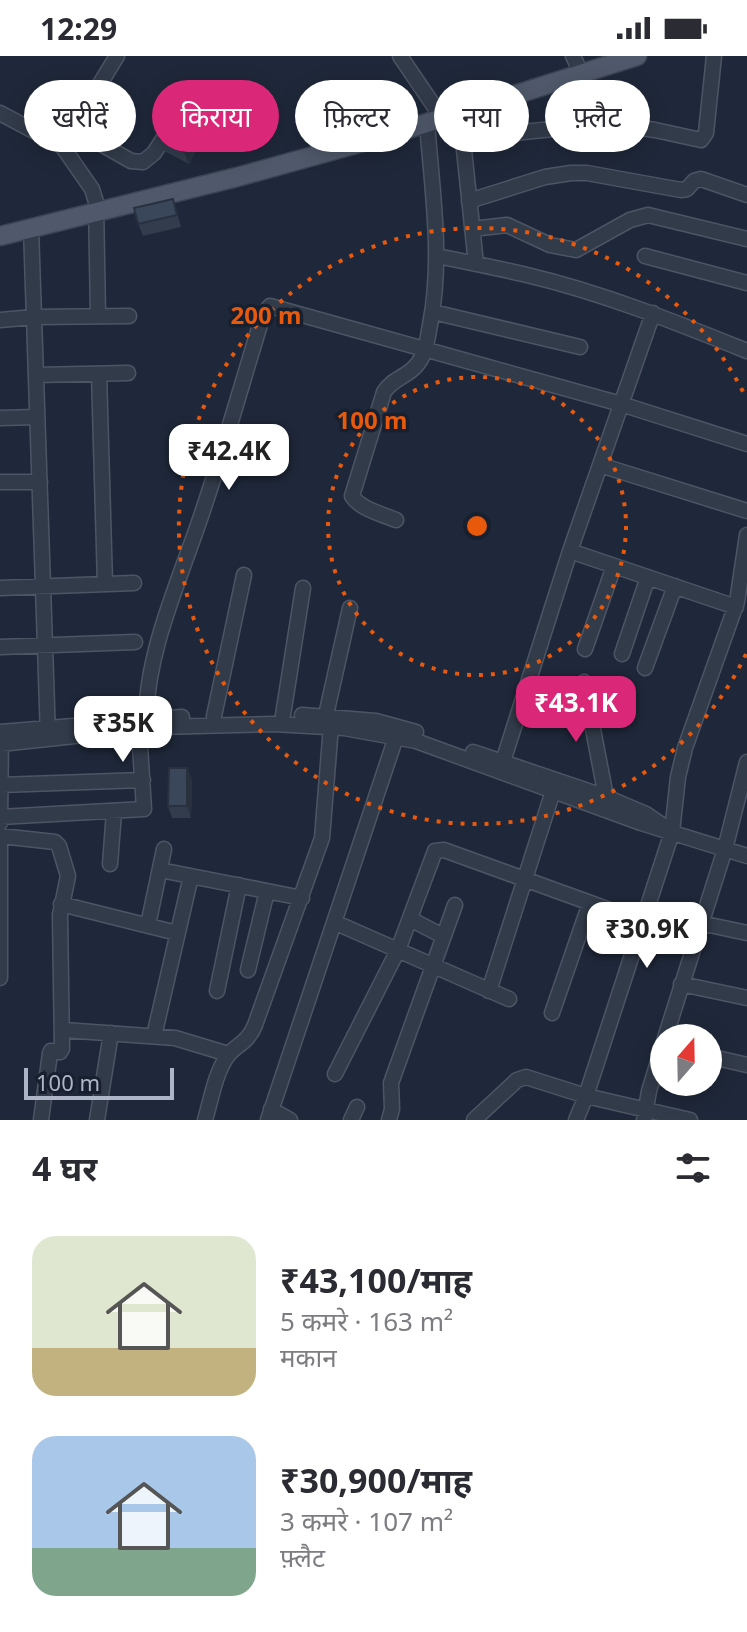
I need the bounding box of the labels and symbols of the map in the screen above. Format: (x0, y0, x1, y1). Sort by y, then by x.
text: 200 m (231, 298, 301, 331)
text: 100 m (337, 403, 407, 436)
pin: ₹42.4K (164, 424, 294, 492)
centre of rings (463, 512, 491, 540)
pin: ₹43.1K (511, 676, 641, 744)
pin: ₹35K (76, 696, 170, 764)
pin: ₹30.9K (582, 902, 712, 970)
north arrow (650, 1024, 722, 1096)
scale bar (24, 1064, 174, 1100)

